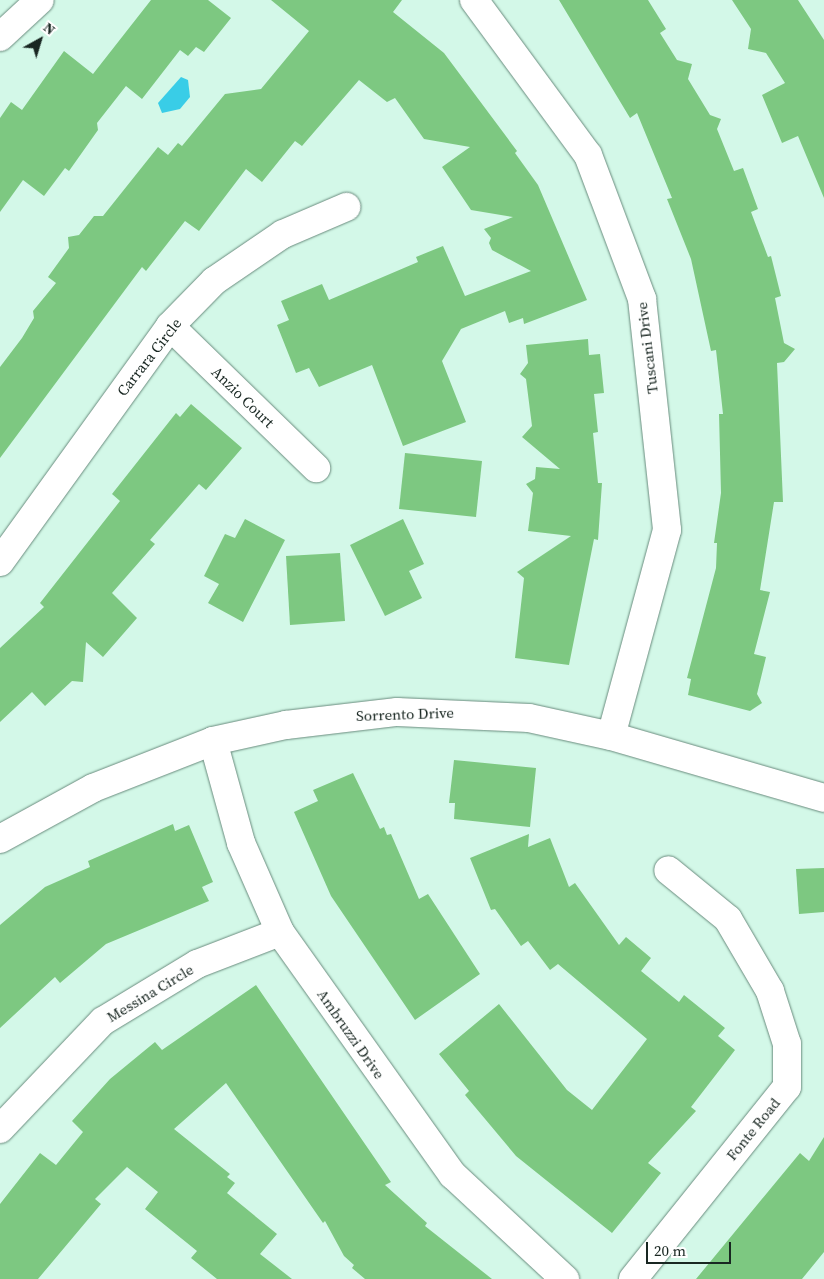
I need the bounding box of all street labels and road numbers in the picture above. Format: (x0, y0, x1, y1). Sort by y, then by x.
street label: Tuscani Drive (632, 301, 662, 395)
street label: Carrara Circle (113, 314, 185, 400)
street label: Anzio Court (208, 363, 278, 431)
street label: Sorrento Drive (356, 703, 454, 725)
street label: Messina Circle (103, 960, 197, 1026)
street label: Ambruzzi Drive (314, 986, 388, 1082)
street label: Fonte Road (722, 1094, 784, 1164)

